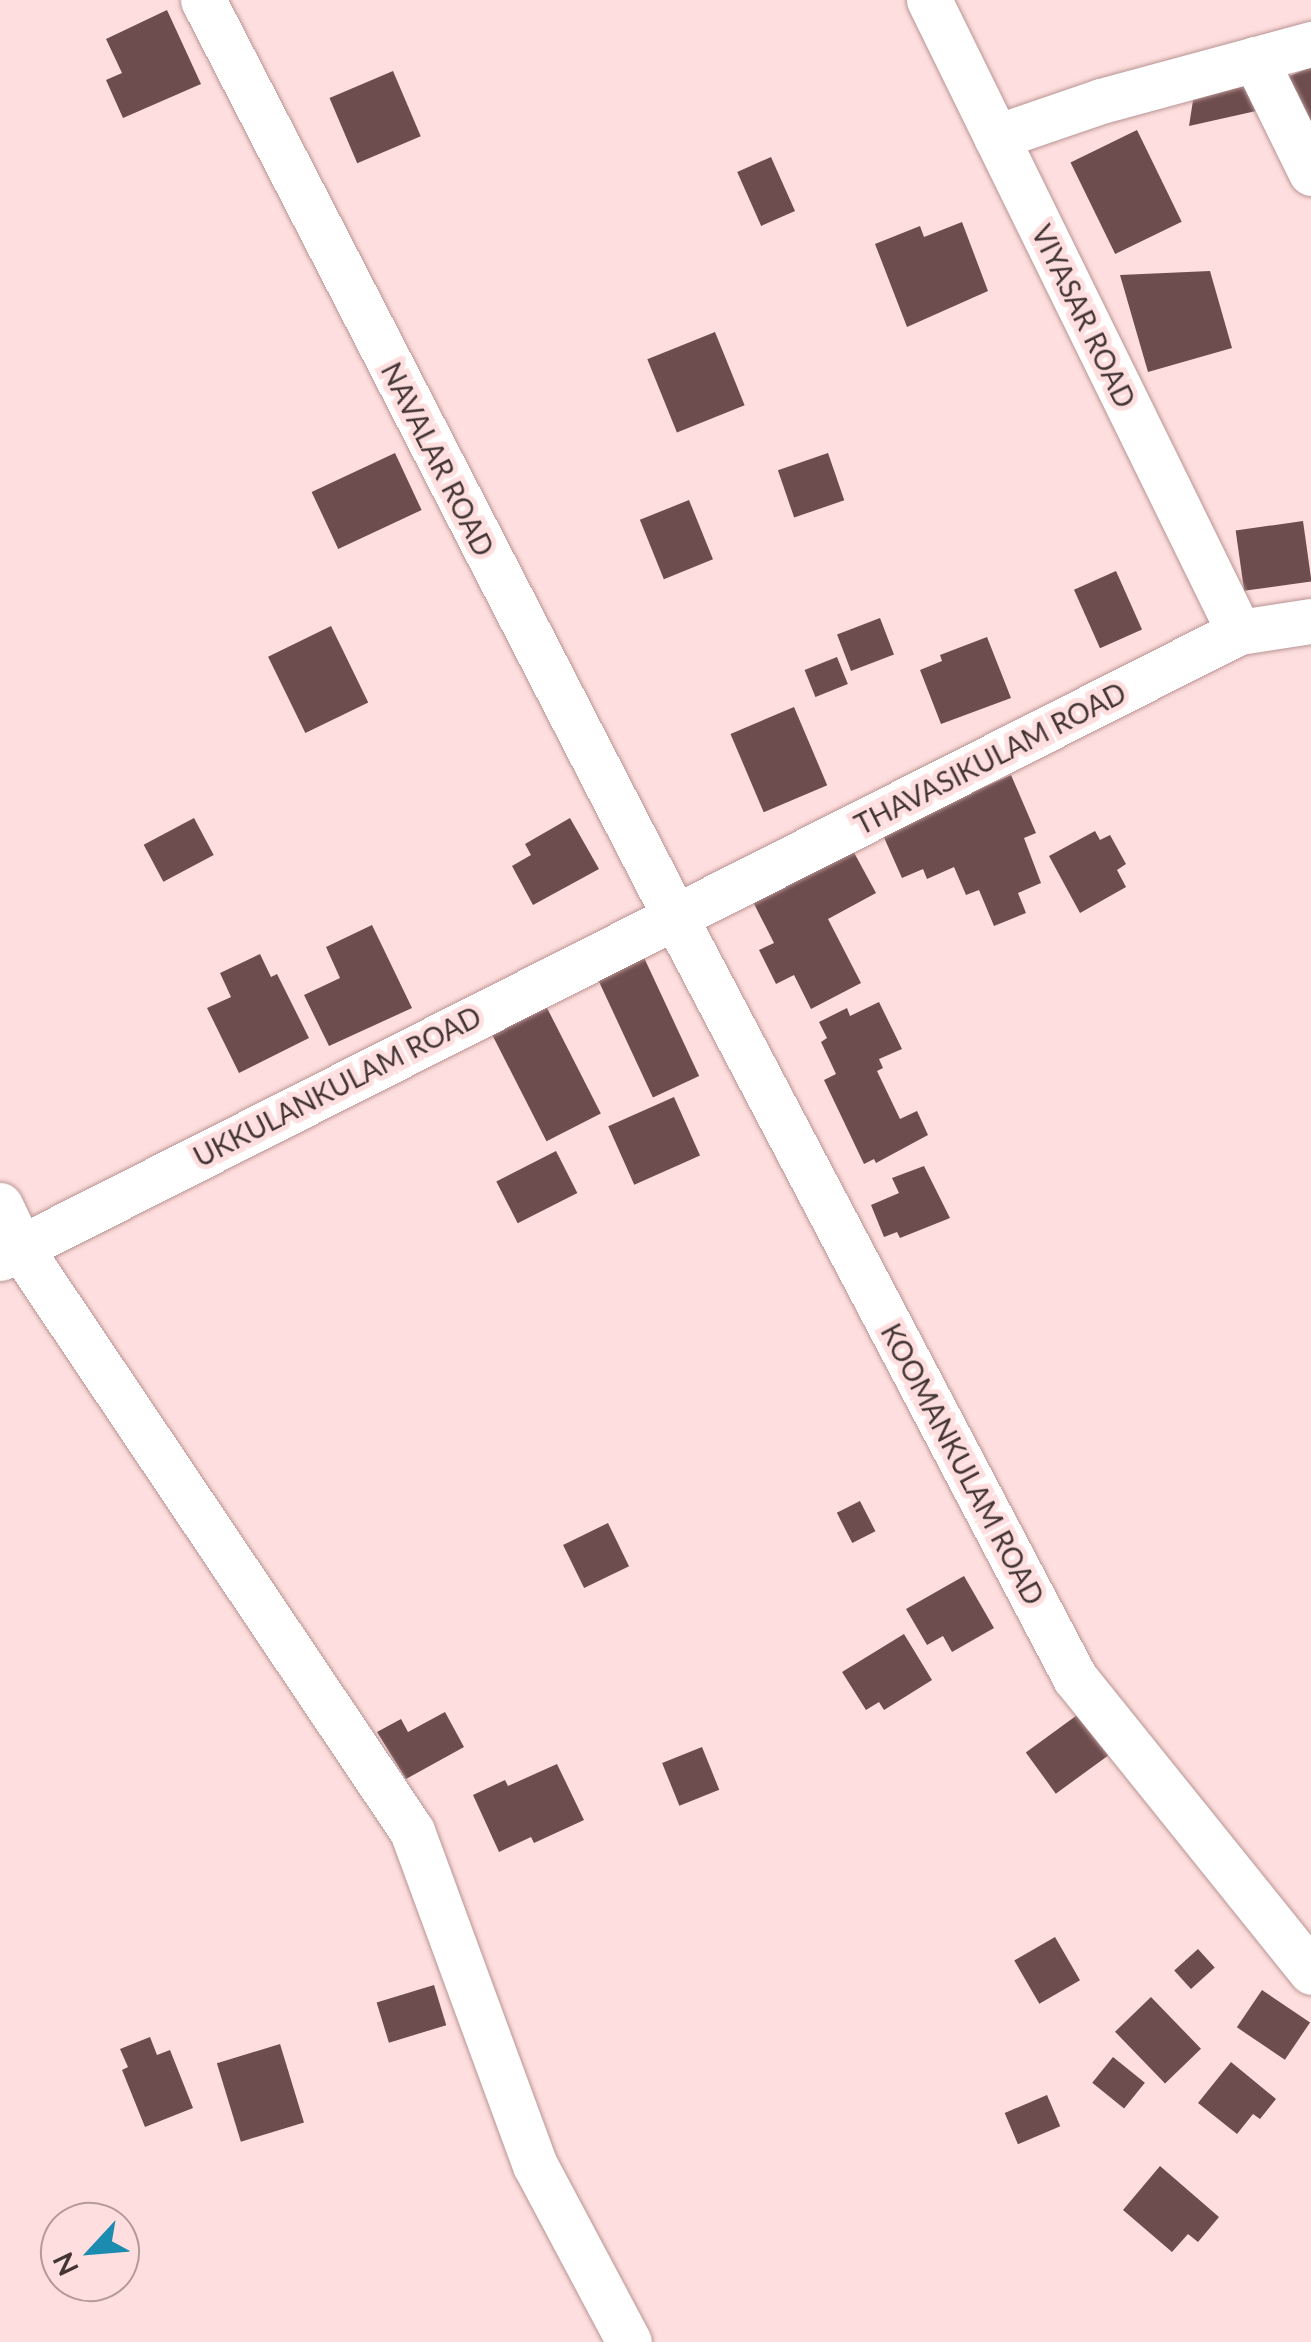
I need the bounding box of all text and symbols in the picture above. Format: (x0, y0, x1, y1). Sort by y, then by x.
street label: VIYASAR ROAD (1025, 219, 1143, 413)
street label: NAVALAR ROAD (375, 357, 501, 561)
street label: THAVASIKULAM ROAD (849, 675, 1131, 841)
street label: UKKULANKULAM ROAD (188, 999, 486, 1173)
street label: KOOMANKULAM ROAD (875, 1318, 1051, 1610)
north arrow (40, 2202, 140, 2302)
text: N (45, 2247, 85, 2281)

